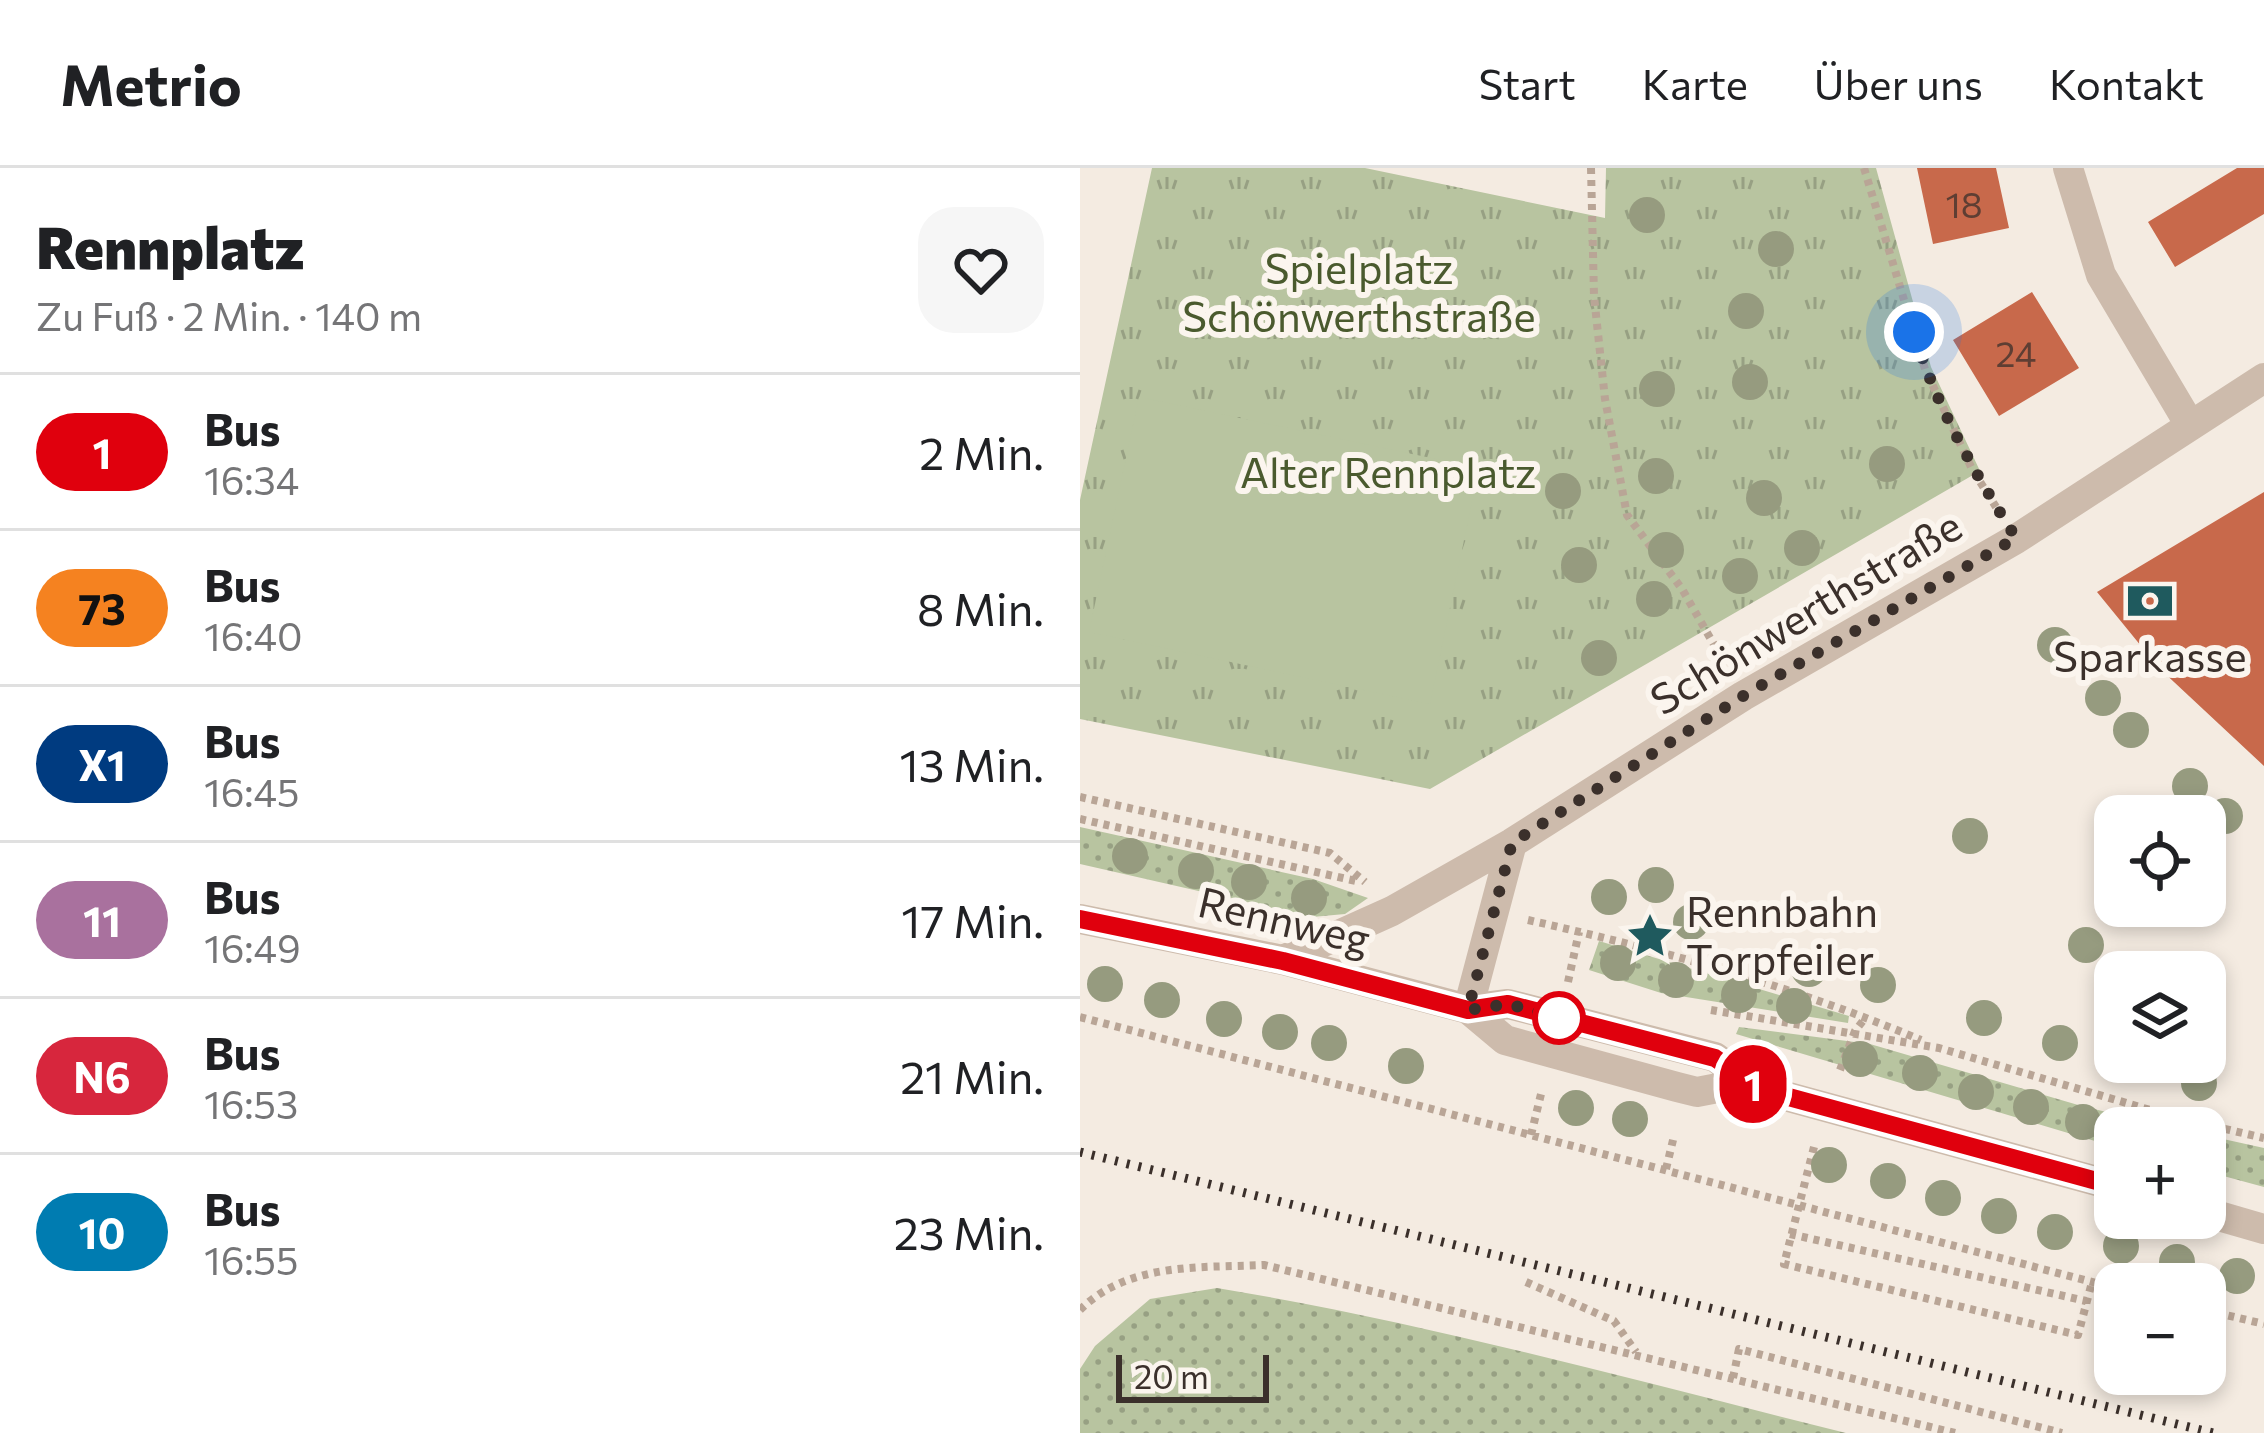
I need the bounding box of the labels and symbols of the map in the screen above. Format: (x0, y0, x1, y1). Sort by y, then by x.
house number: 18 (1945, 181, 1983, 225)
park label: Spielplatz Schönwerthstraße (1182, 241, 1536, 341)
your location (1884, 302, 1944, 362)
house number: 24 (1996, 330, 2036, 374)
park label: Alter Rennplatz (1240, 445, 1536, 497)
street label: Schönwerthstraße (1640, 498, 1970, 725)
bank icon: Sparkasse (2125, 576, 2175, 626)
place label: Sparkasse (2053, 629, 2247, 681)
street label: Rennweg (1194, 874, 1375, 964)
place label: Rennbahn Torpfeiler (1686, 884, 1878, 984)
place icon: Rennbahn Torpfeiler (1625, 911, 1675, 961)
unlabelled marker (1534, 993, 1584, 1043)
line badge: 1 (1714, 1045, 1792, 1123)
scale bar (1116, 1349, 1269, 1402)

